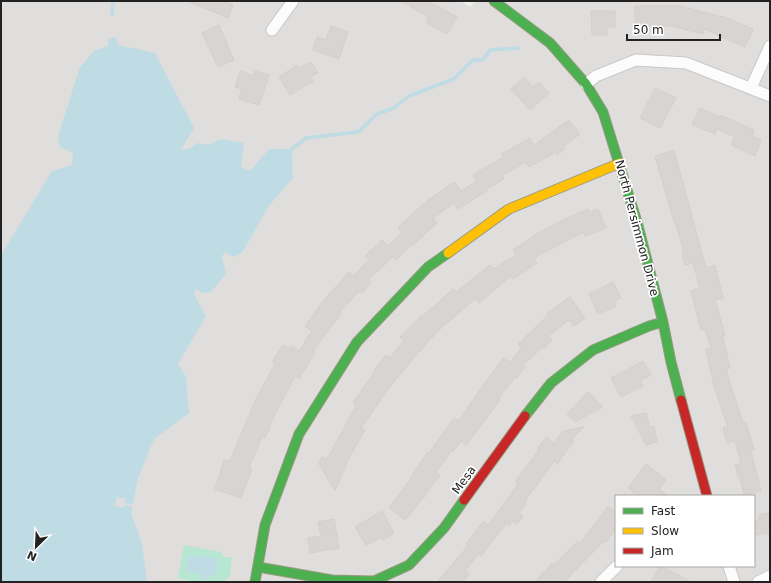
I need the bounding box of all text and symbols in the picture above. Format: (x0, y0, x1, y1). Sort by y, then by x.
scale bar (627, 16, 720, 42)
text: 50 m (633, 23, 664, 37)
street label: North Persimmon Drive (612, 158, 662, 298)
street label: Mesa (449, 463, 479, 497)
legend (615, 495, 755, 567)
text: Fast (651, 504, 675, 518)
text: Slow (651, 524, 679, 538)
north arrow (16, 527, 56, 567)
text: Jam (650, 544, 674, 558)
text: N (25, 548, 39, 563)

